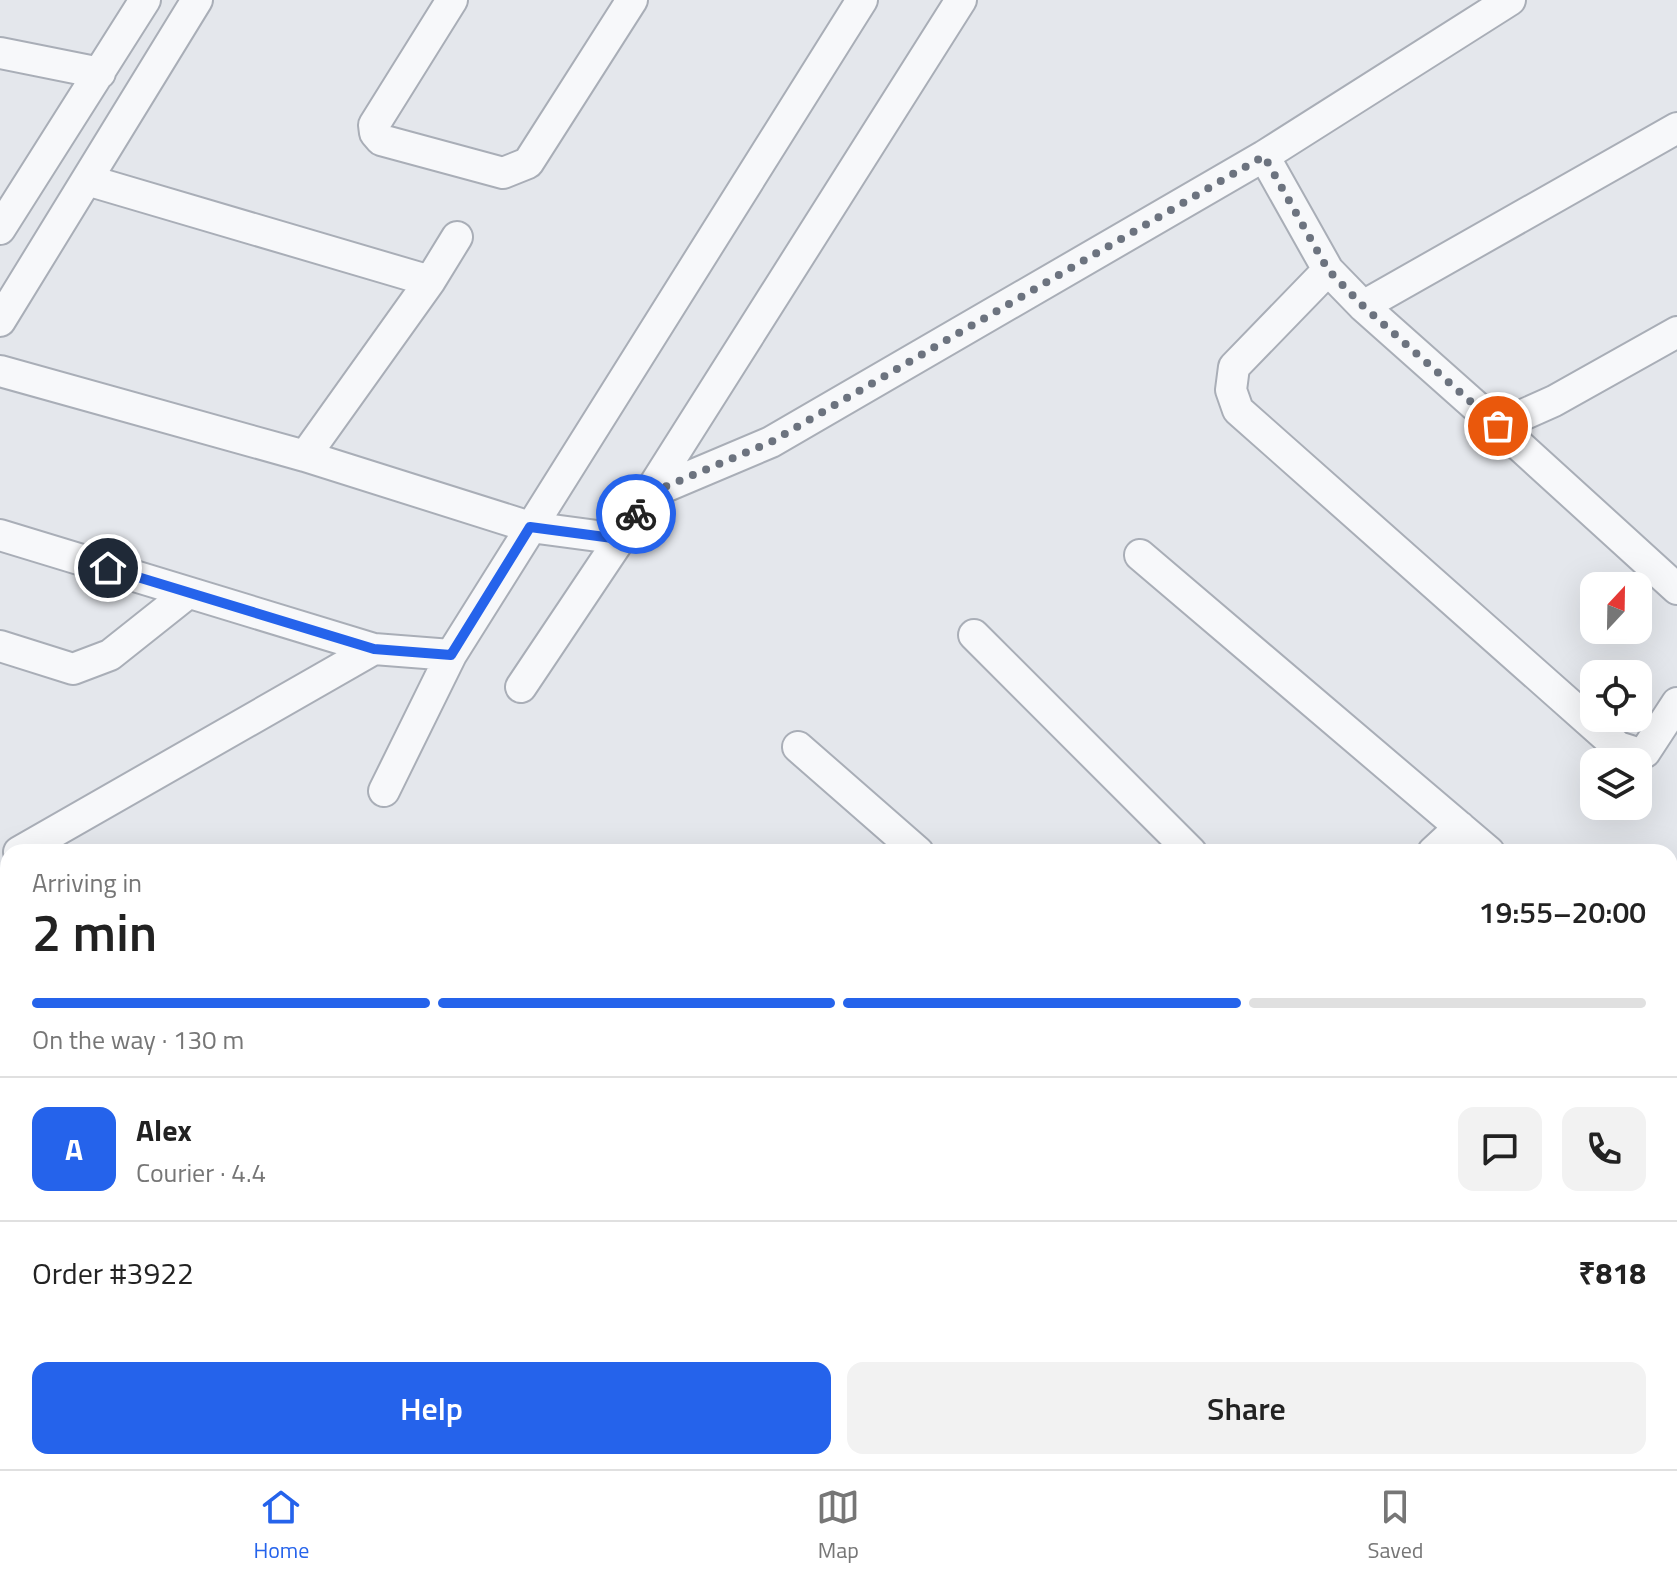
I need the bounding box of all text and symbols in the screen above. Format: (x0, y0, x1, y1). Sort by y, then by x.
pin (1464, 392, 1532, 460)
icon: bag (1476, 404, 1520, 448)
courier (596, 474, 676, 554)
icon: bike (614, 492, 658, 536)
pin (74, 534, 142, 602)
icon: home (86, 546, 130, 590)
north arrow (1580, 572, 1652, 644)
map controls (1580, 572, 1652, 820)
button: locate (1580, 660, 1652, 732)
button: layers (1580, 748, 1652, 820)
text: Arriving in (32, 863, 142, 902)
text: 19:55–20:00 (1479, 889, 1646, 935)
text: 2 min (32, 892, 157, 971)
text: On the way · 130 m (32, 1020, 244, 1059)
text: Alex (136, 1107, 192, 1153)
button: chat (1458, 1107, 1542, 1191)
button: phone (1562, 1107, 1646, 1191)
text: A (65, 1126, 83, 1172)
text: Courier · 4.4 (136, 1153, 266, 1192)
text: Order #3922 (32, 1250, 194, 1296)
text: ₹818 (1578, 1250, 1646, 1296)
button: Help (32, 1362, 831, 1454)
button: Share (847, 1362, 1646, 1454)
tab: Home (254, 1485, 309, 1567)
tab: Map (816, 1485, 860, 1567)
tab: Saved (1367, 1485, 1423, 1567)

